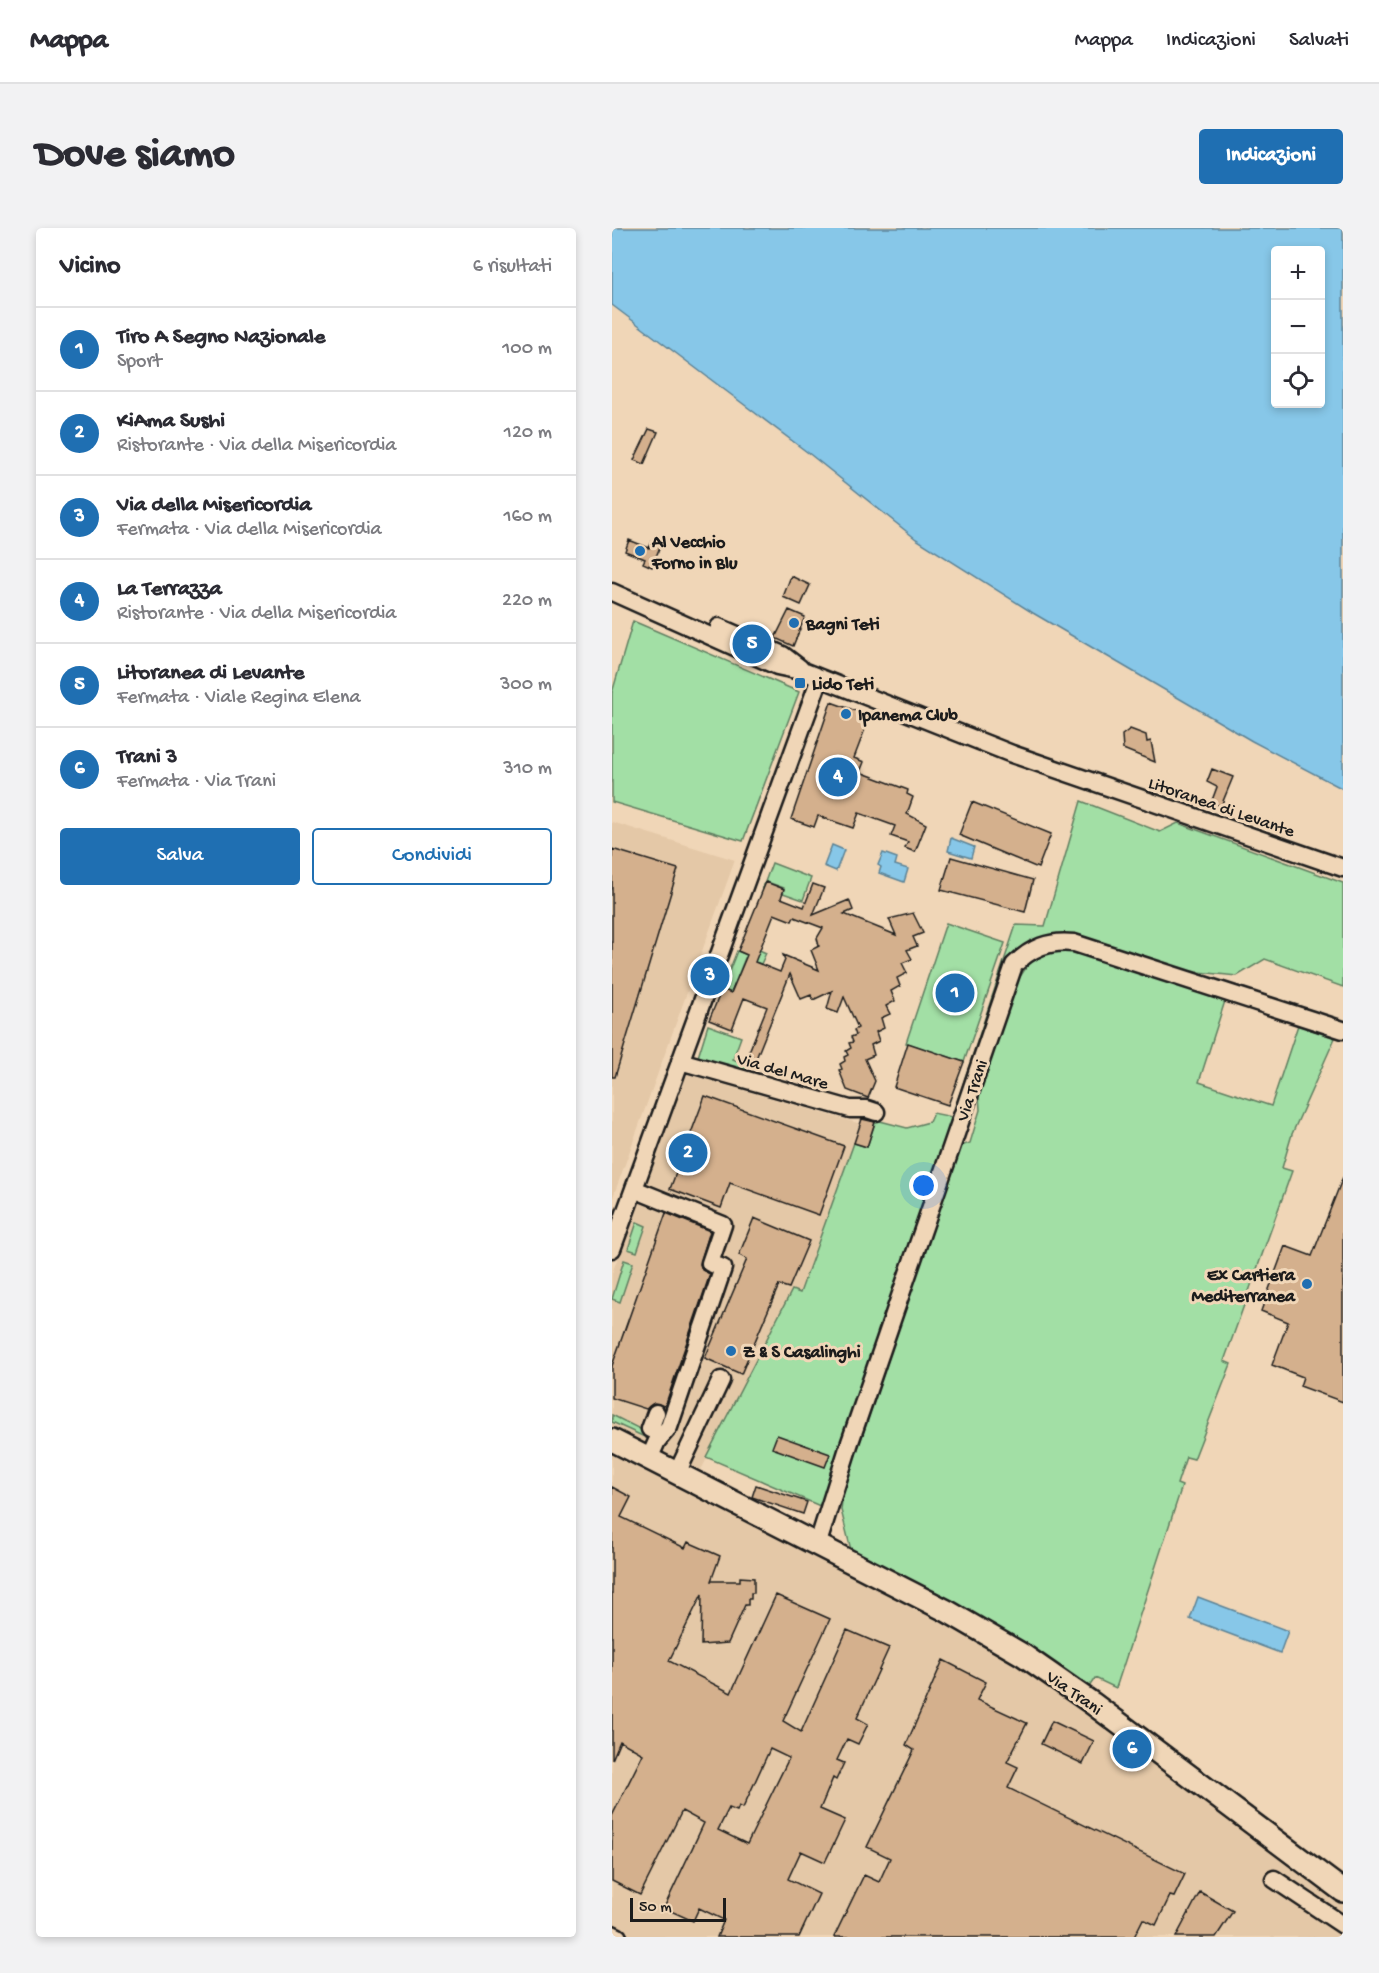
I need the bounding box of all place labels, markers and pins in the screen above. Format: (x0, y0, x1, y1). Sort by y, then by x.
place label: Al Vecchio Forno in Blu (651, 533, 738, 575)
marker: Al Vecchio Forno in Blu (633, 544, 647, 558)
place label: Bagni Teti (805, 615, 880, 636)
marker: Bagni Teti (787, 616, 801, 630)
pin: 5 (732, 622, 772, 666)
place label: Lido Teti (812, 675, 874, 696)
marker: Lido Teti (793, 676, 807, 690)
place label: Ipanema Club (858, 706, 958, 727)
marker: Ipanema Club (839, 707, 853, 721)
pin: 4 (818, 754, 858, 800)
pin: 3 (690, 954, 730, 999)
pin: 1 (936, 970, 974, 1016)
pin: 2 (668, 1130, 708, 1176)
place label: Ex Cartiera Mediterranea (1192, 1266, 1296, 1308)
marker: Ex Cartiera Mediterranea (1300, 1277, 1314, 1291)
place label: Z & S Casalinghi (743, 1343, 861, 1364)
marker: Z & S Casalinghi (724, 1344, 738, 1358)
pin: 6 (1112, 1726, 1152, 1772)

